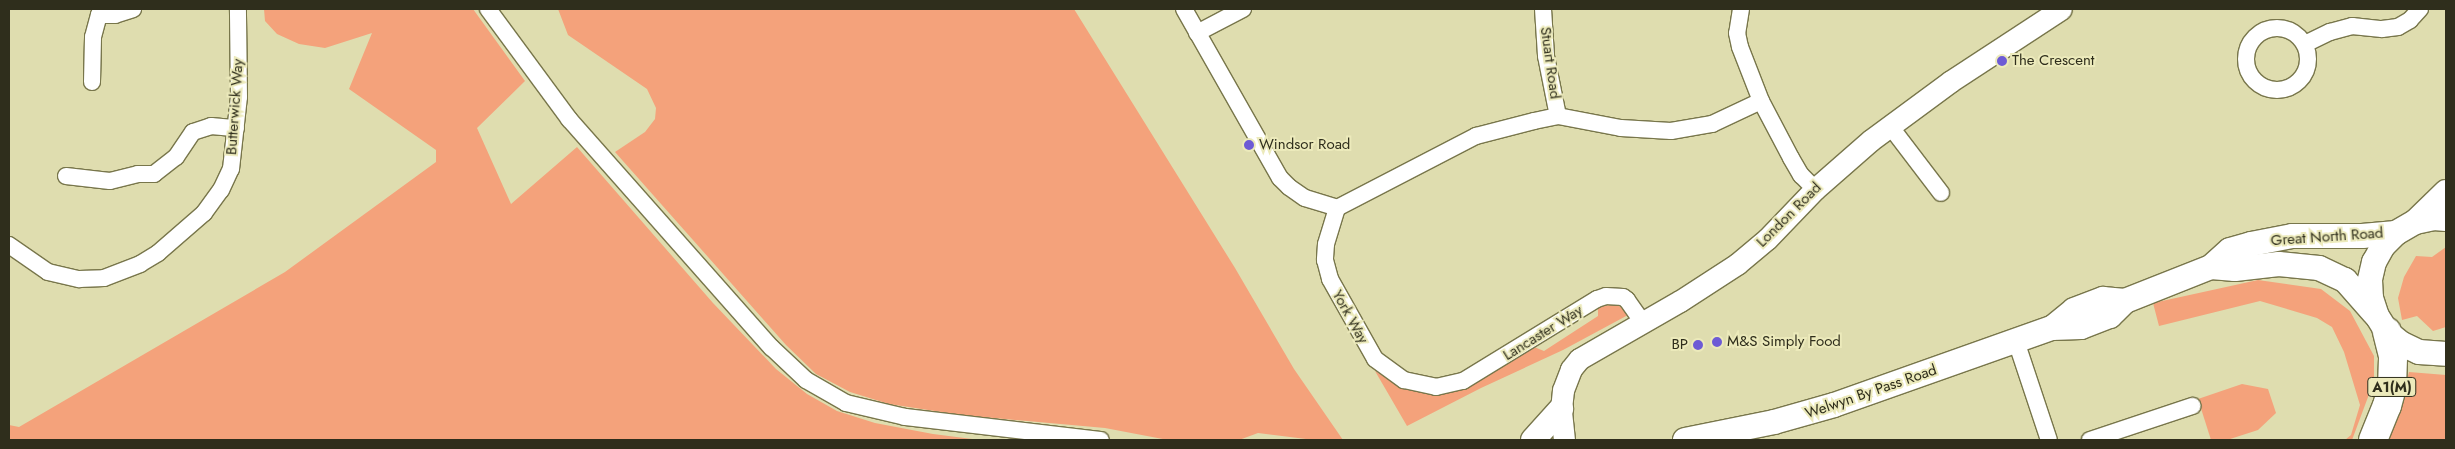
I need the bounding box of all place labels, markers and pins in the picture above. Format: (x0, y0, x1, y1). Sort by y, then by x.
place label: The Crescent (2012, 52, 2094, 70)
marker: The Crescent (1996, 55, 2008, 67)
place label: Windsor Road (1259, 136, 1350, 154)
marker: Windsor Road (1243, 139, 1255, 151)
place label: M&S Simply Food (1727, 333, 1841, 351)
place label: BP (1671, 336, 1688, 354)
marker: M&S Simply Food (1711, 336, 1723, 348)
marker: BP (1692, 339, 1704, 351)

